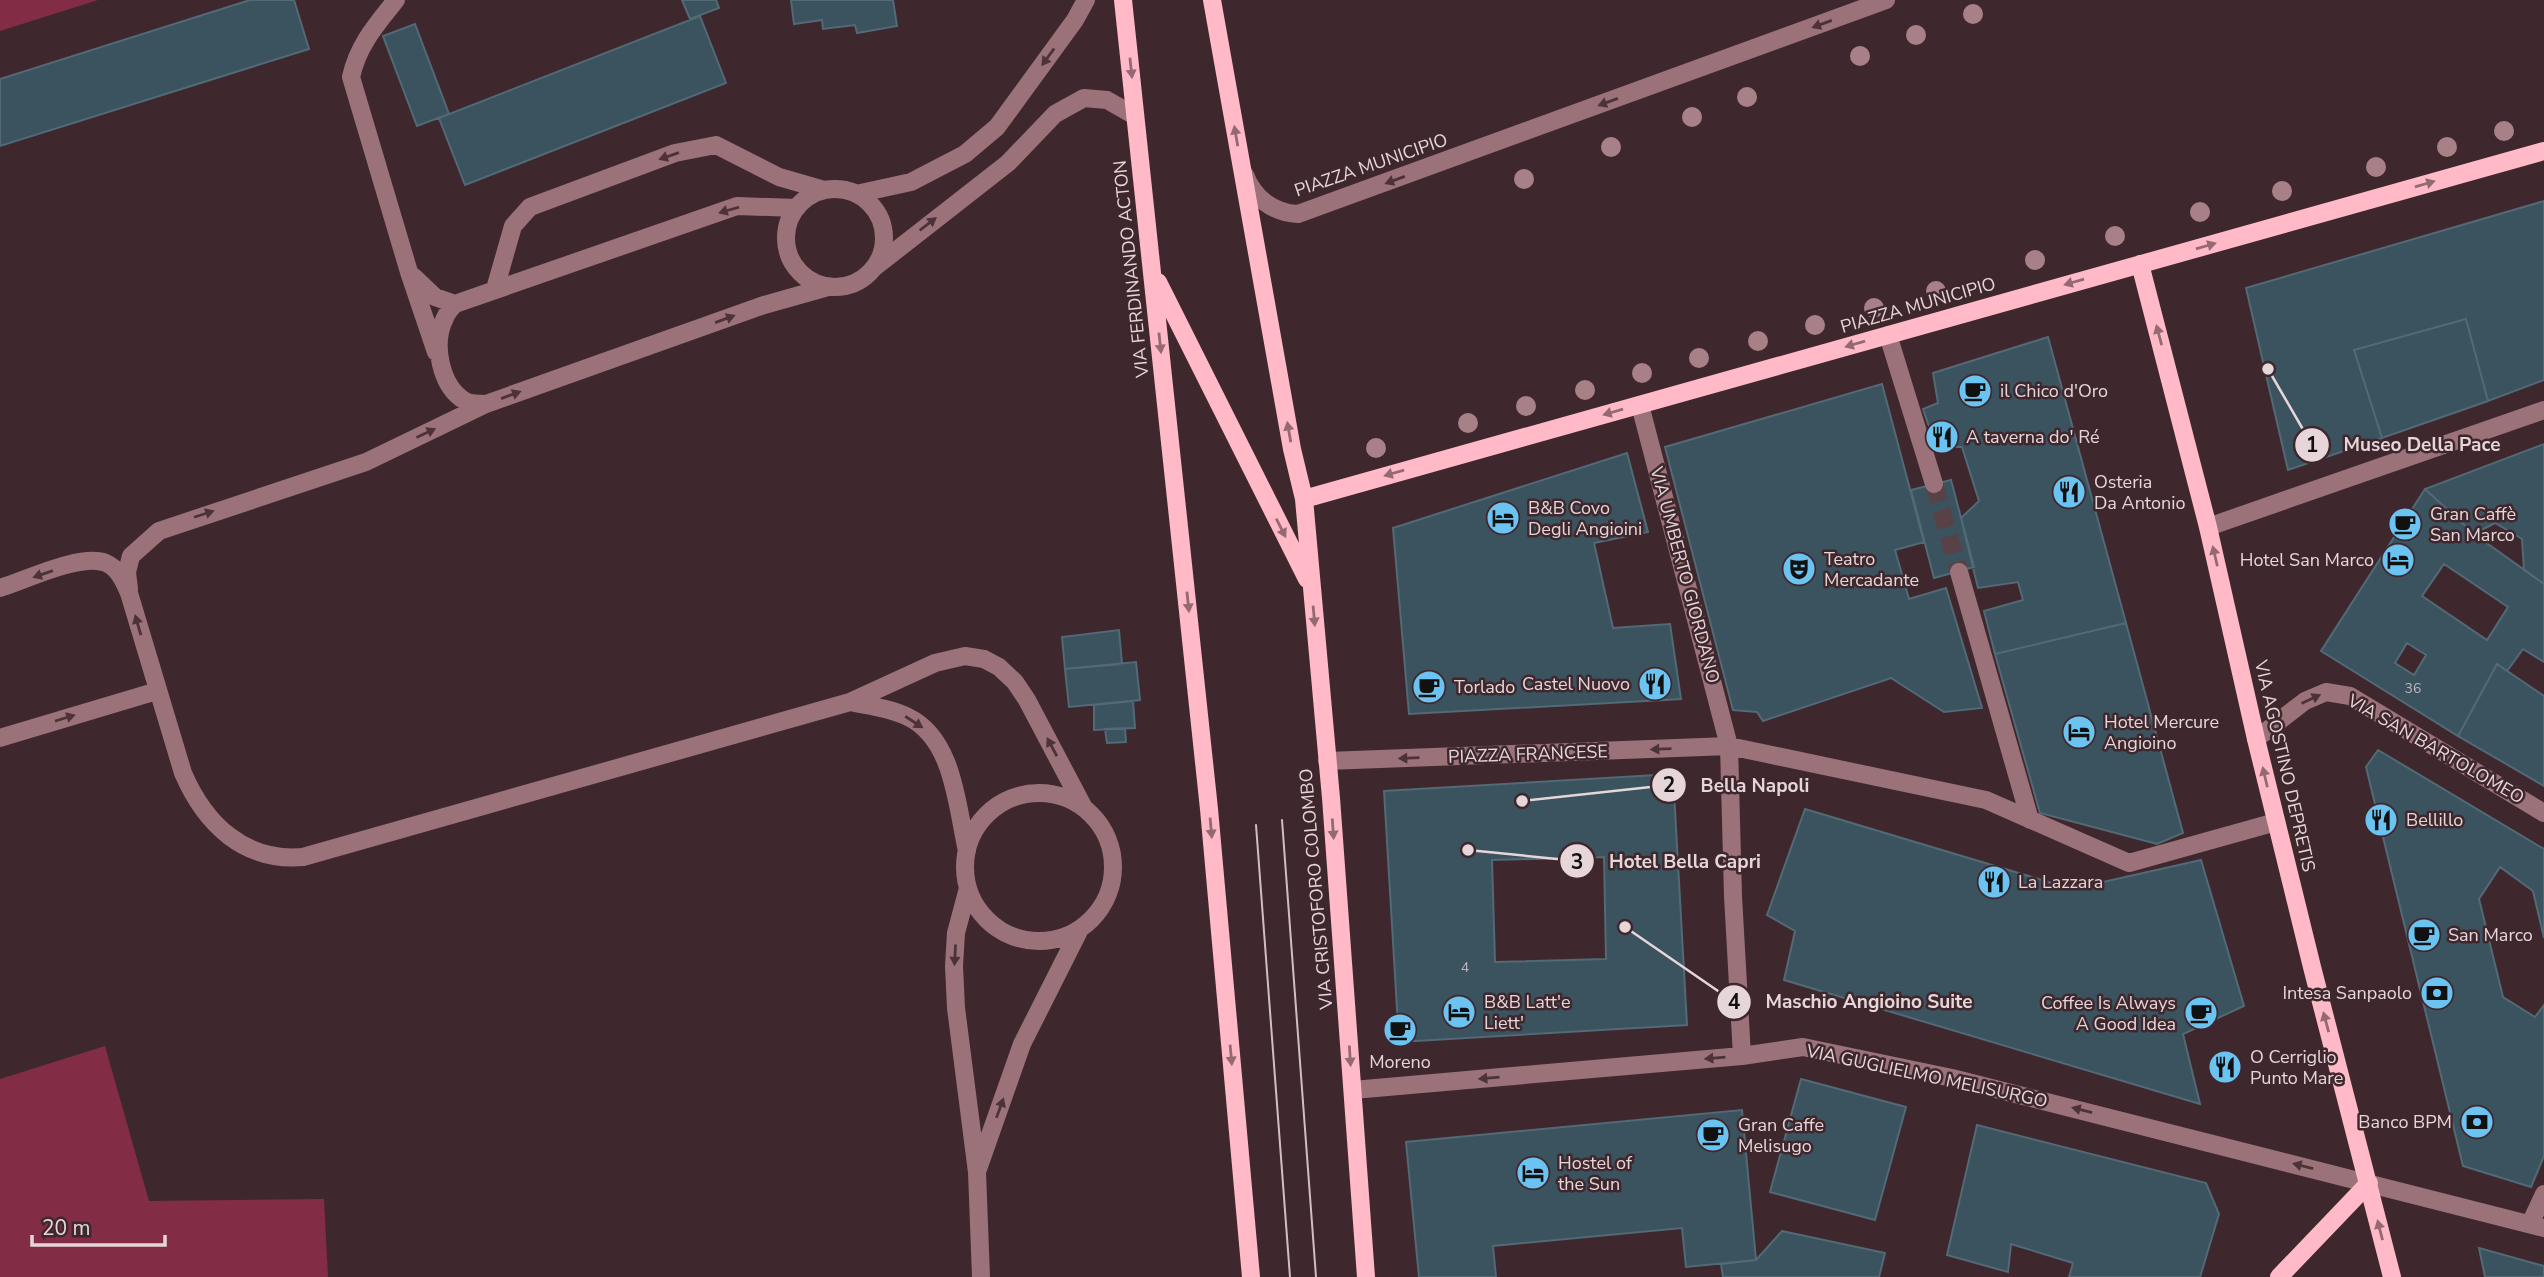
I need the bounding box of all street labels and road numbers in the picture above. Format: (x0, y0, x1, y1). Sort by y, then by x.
street label: PIAZZA MUNICIPIO (1291, 127, 1451, 203)
street label: VIA FERDINANDO ACTON (1108, 159, 1154, 380)
street label: PIAZZA MUNICIPIO (1837, 271, 1999, 339)
street label: VIA UMBERTO GIORDANO (1644, 463, 1725, 686)
street label: VIA AGOSTINO DEPRETIS (2249, 657, 2321, 874)
street label: VIA SAN BARTOLOMEO (2342, 688, 2529, 809)
street label: PIAZZA FRANCESE (1448, 739, 1608, 769)
street label: VIA CRISTOFORO COLOMBO (1294, 768, 1339, 1011)
street label: VIA GUGLIELMO MELISURGO (1803, 1039, 2050, 1113)

